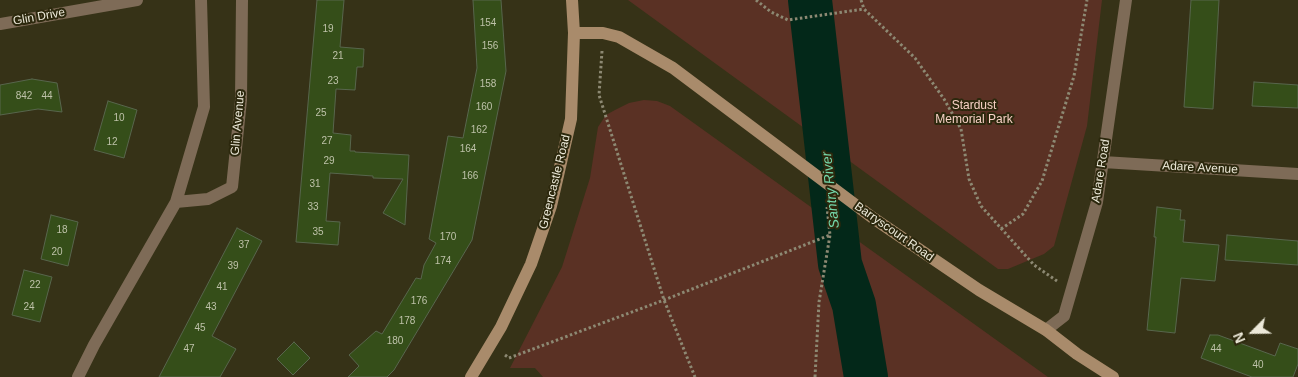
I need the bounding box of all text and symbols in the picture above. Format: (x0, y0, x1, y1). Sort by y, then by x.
street label: Glin Drive (12, 5, 66, 29)
house number: 154 (480, 17, 496, 29)
house number: 19 (322, 23, 334, 35)
house number: 156 (482, 40, 498, 52)
house number: 21 (332, 50, 344, 62)
house number: 23 (327, 75, 339, 87)
house number: 158 (480, 78, 496, 90)
house number: 842 (16, 90, 32, 102)
house number: 44 (41, 90, 53, 102)
street label: Glin Avenue (228, 90, 248, 156)
park label: Stardust Memorial Park (935, 99, 1013, 127)
house number: 160 (476, 101, 492, 113)
house number: 25 (315, 107, 327, 119)
house number: 10 (113, 112, 125, 124)
house number: 162 (471, 124, 487, 136)
street label: Greencastle Road (536, 133, 574, 231)
house number: 27 (321, 135, 333, 147)
house number: 12 (106, 136, 118, 148)
street label: Adare Road (1089, 138, 1113, 204)
house number: 164 (460, 143, 476, 155)
water label: Santry River (819, 151, 843, 229)
house number: 29 (323, 155, 335, 167)
street label: Adare Avenue (1162, 159, 1238, 177)
house number: 166 (462, 170, 478, 182)
house number: 31 (309, 178, 321, 190)
street label: Barryscourt Road (852, 199, 936, 265)
house number: 33 (307, 201, 319, 213)
house number: 18 (56, 224, 68, 236)
house number: 35 (312, 226, 324, 238)
house number: 170 (440, 231, 456, 243)
house number: 37 (238, 239, 250, 251)
house number: 20 (51, 246, 63, 258)
house number: 174 (435, 255, 451, 267)
house number: 39 (227, 260, 239, 272)
house number: 22 (29, 279, 41, 291)
house number: 41 (216, 281, 228, 293)
house number: 176 (411, 295, 427, 307)
house number: 24 (23, 301, 35, 313)
house number: 43 (205, 301, 217, 313)
north arrow (1228, 307, 1278, 357)
house number: 178 (399, 315, 415, 327)
house number: 45 (194, 322, 206, 334)
text: N (1230, 330, 1249, 346)
house number: 180 (387, 335, 403, 347)
house number: 47 (183, 343, 195, 355)
house number: 44 (1210, 343, 1222, 355)
house number: 40 (1252, 359, 1264, 371)

